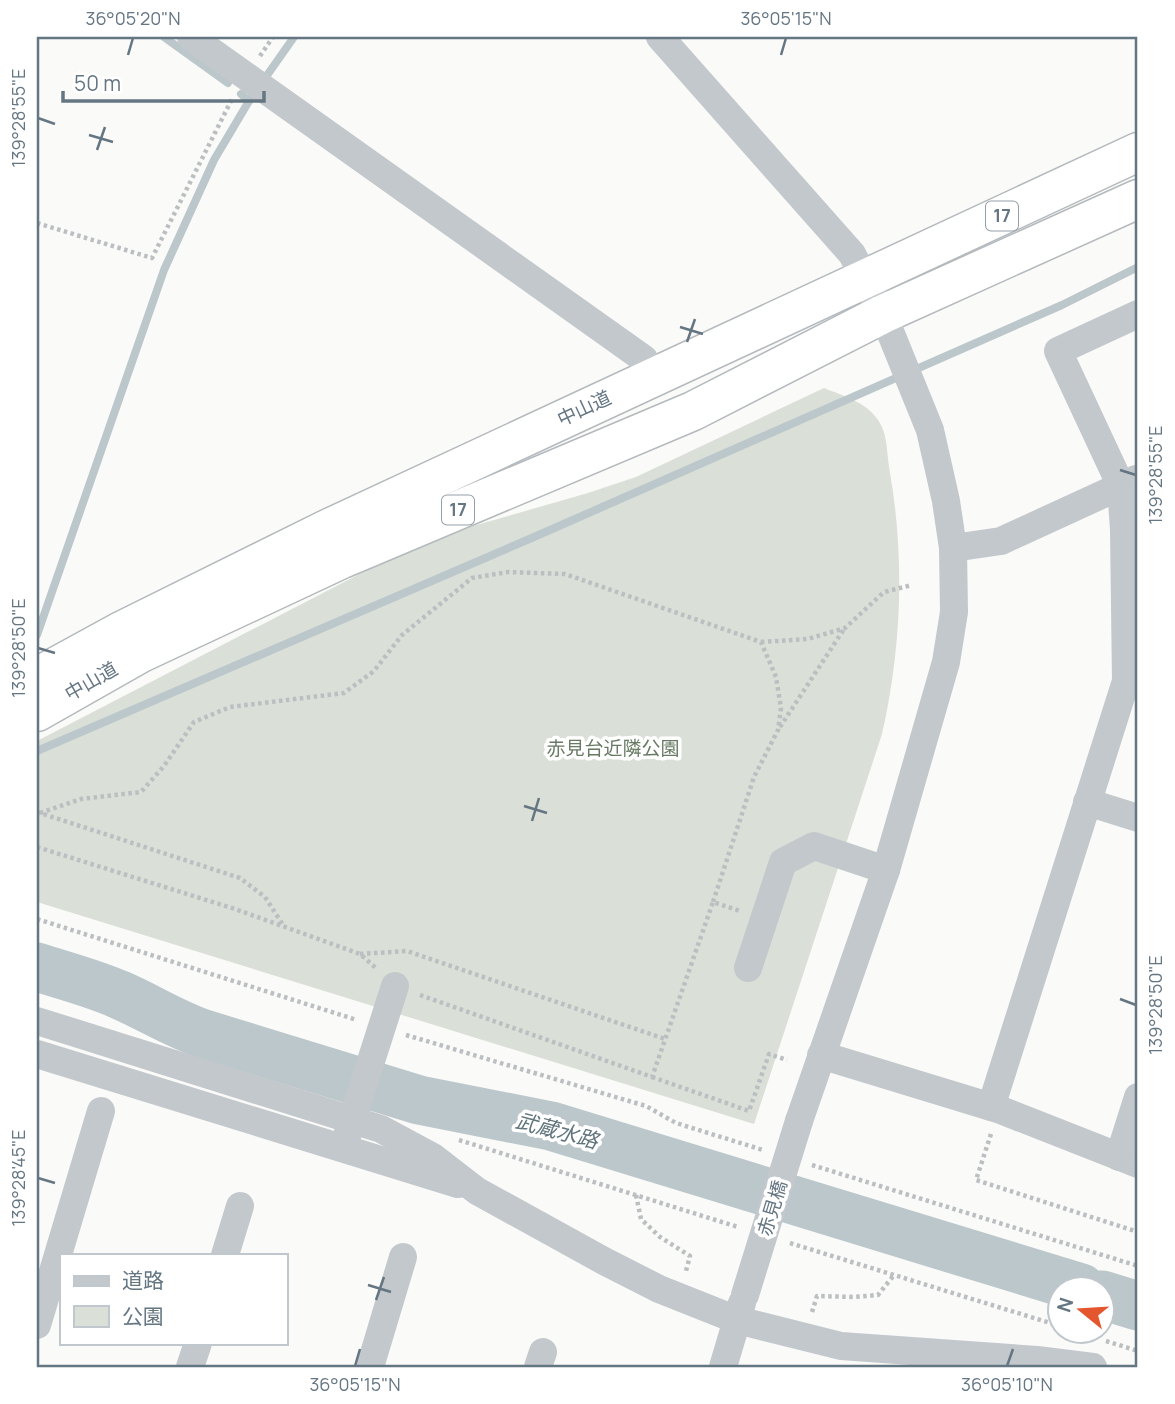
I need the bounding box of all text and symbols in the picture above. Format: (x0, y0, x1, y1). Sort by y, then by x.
text: 36°05'20"N (85, 6, 181, 30)
text: 36°05'15"N (740, 6, 832, 30)
scale bar (63, 60, 264, 104)
text: 139°28'55"E (6, 69, 30, 167)
text: 50 m (74, 69, 121, 97)
road number: 17 (986, 202, 1018, 230)
street label: 中山道 (553, 384, 615, 432)
text: 139°28'55"E (1143, 426, 1167, 524)
road number: 17 (442, 496, 474, 524)
text: 139°28'50"E (6, 598, 30, 698)
street label: 中山道 (60, 655, 122, 707)
park label: 赤見台近隣公園 (546, 735, 680, 761)
text: 139°28'50"E (1143, 955, 1167, 1055)
water label: 武蔵水路 (513, 1106, 603, 1155)
text: 139°28'45"E (6, 1130, 30, 1226)
street label: 赤見橋 (751, 1177, 793, 1239)
legend (60, 1254, 287, 1344)
text: 道路 (122, 1266, 164, 1294)
north arrow (1046, 1274, 1116, 1344)
text: N (1050, 1294, 1079, 1315)
text: 公園 (122, 1302, 164, 1330)
text: 36°05'15"N (309, 1372, 401, 1396)
text: 36°05'10"N (961, 1372, 1053, 1396)

